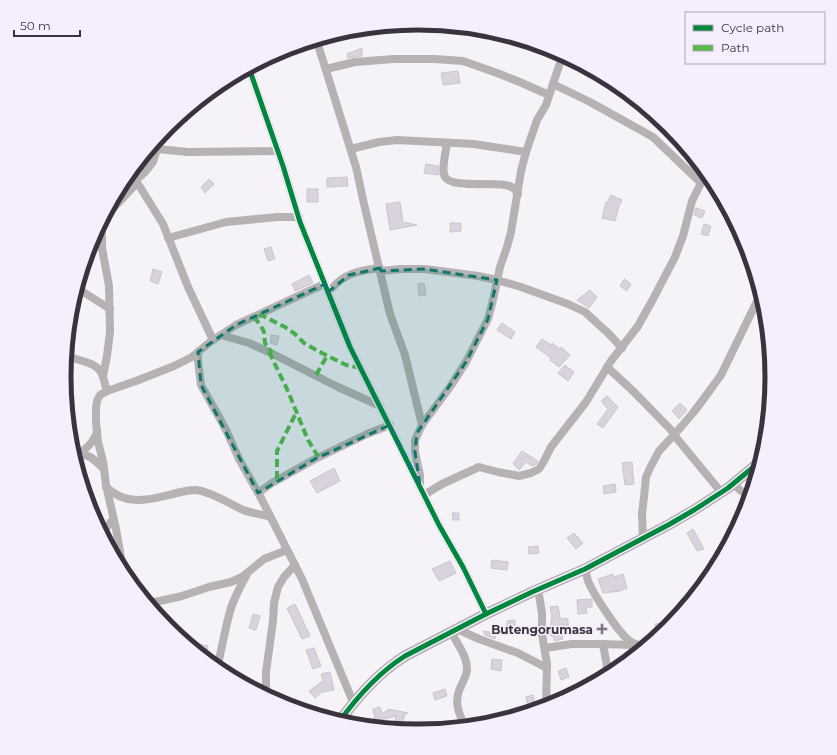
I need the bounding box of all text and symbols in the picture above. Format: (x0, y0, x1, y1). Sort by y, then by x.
scale bar (14, 12, 80, 38)
legend (685, 12, 825, 64)
text: 50 m (20, 18, 51, 33)
text: Cycle path (721, 20, 784, 35)
text: Path (721, 40, 750, 55)
place label: Butengorumasa (491, 622, 593, 637)
marker: Butengorumasa (596, 623, 608, 635)

